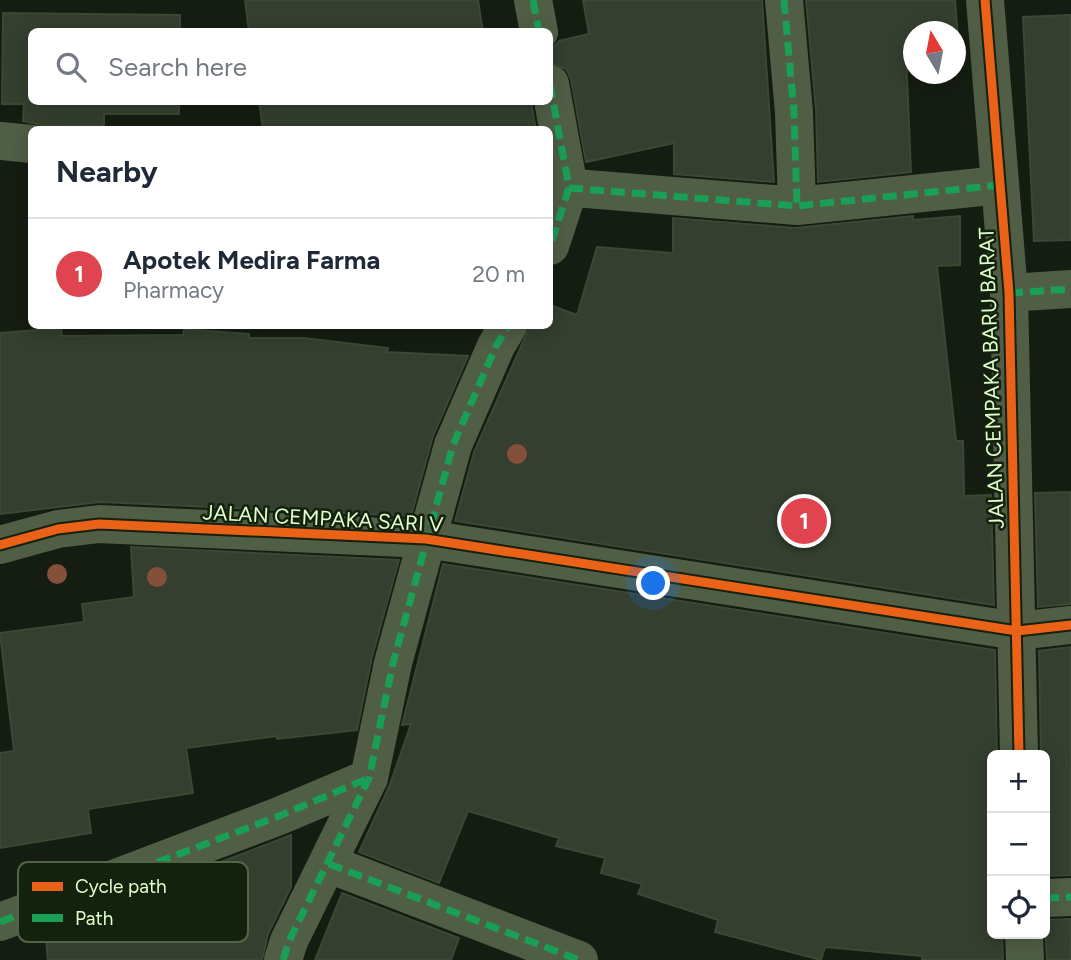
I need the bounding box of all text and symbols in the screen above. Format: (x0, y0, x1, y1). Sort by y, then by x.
north arrow (903, 21, 966, 84)
search box (28, 28, 553, 105)
icon: search (52, 48, 90, 86)
text: Search here (108, 51, 247, 83)
text: Nearby (56, 153, 158, 190)
street label: JALAN CEMPAKA BARU BARAT (973, 226, 1009, 529)
text: Apotek Medira Farma (123, 244, 380, 276)
text: 1 (74, 260, 84, 288)
text: 20 m (472, 260, 525, 288)
text: Pharmacy (123, 276, 224, 304)
pin: 1 (781, 495, 827, 547)
street label: JALAN CEMPAKA SARI V (202, 499, 445, 537)
your location (636, 566, 670, 600)
map controls (987, 750, 1050, 939)
button: + (987, 750, 1050, 813)
button: − (987, 813, 1050, 876)
legend (18, 862, 248, 942)
text: Cycle path (75, 875, 167, 898)
button: locate (987, 876, 1050, 939)
text: Path (75, 907, 113, 930)

